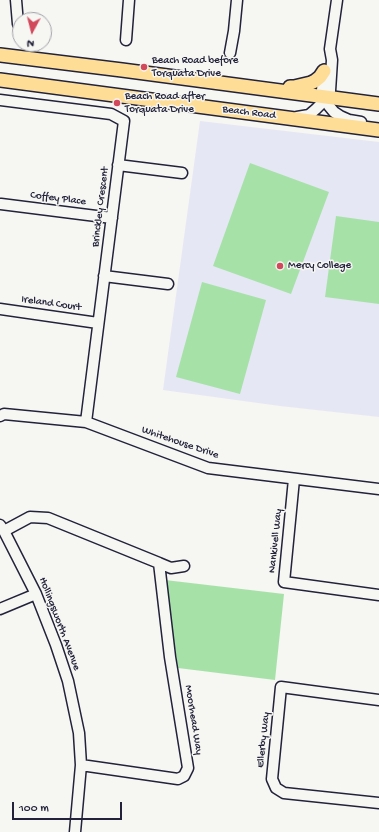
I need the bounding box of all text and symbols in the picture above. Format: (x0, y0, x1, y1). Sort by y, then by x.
north arrow (12, 12, 52, 52)
text: N (26, 37, 35, 49)
place label: Beach Road before Torquata Drive (152, 54, 238, 80)
marker: Beach Road before Torquata Drive (139, 62, 149, 72)
place label: Beach Road after Torquata Drive (125, 90, 205, 116)
marker: Beach Road after Torquata Drive (112, 98, 122, 108)
street label: Beach Road (222, 103, 276, 123)
street label: Brinckley Crescent (90, 166, 112, 248)
street label: Coffey Place (29, 189, 87, 209)
place label: Mercy College (288, 259, 351, 273)
marker: Mercy College (275, 261, 285, 271)
street label: Ireland Court (20, 293, 82, 315)
street label: Whitehouse Drive (140, 424, 220, 462)
street label: Nankivell Way (266, 508, 286, 574)
street label: Hollingsworth Avenue (35, 575, 83, 673)
street label: Moorhead Way (181, 684, 205, 756)
street label: Ellerby Way (255, 711, 273, 769)
scale bar (14, 794, 124, 820)
text: 100 m (19, 802, 49, 816)

